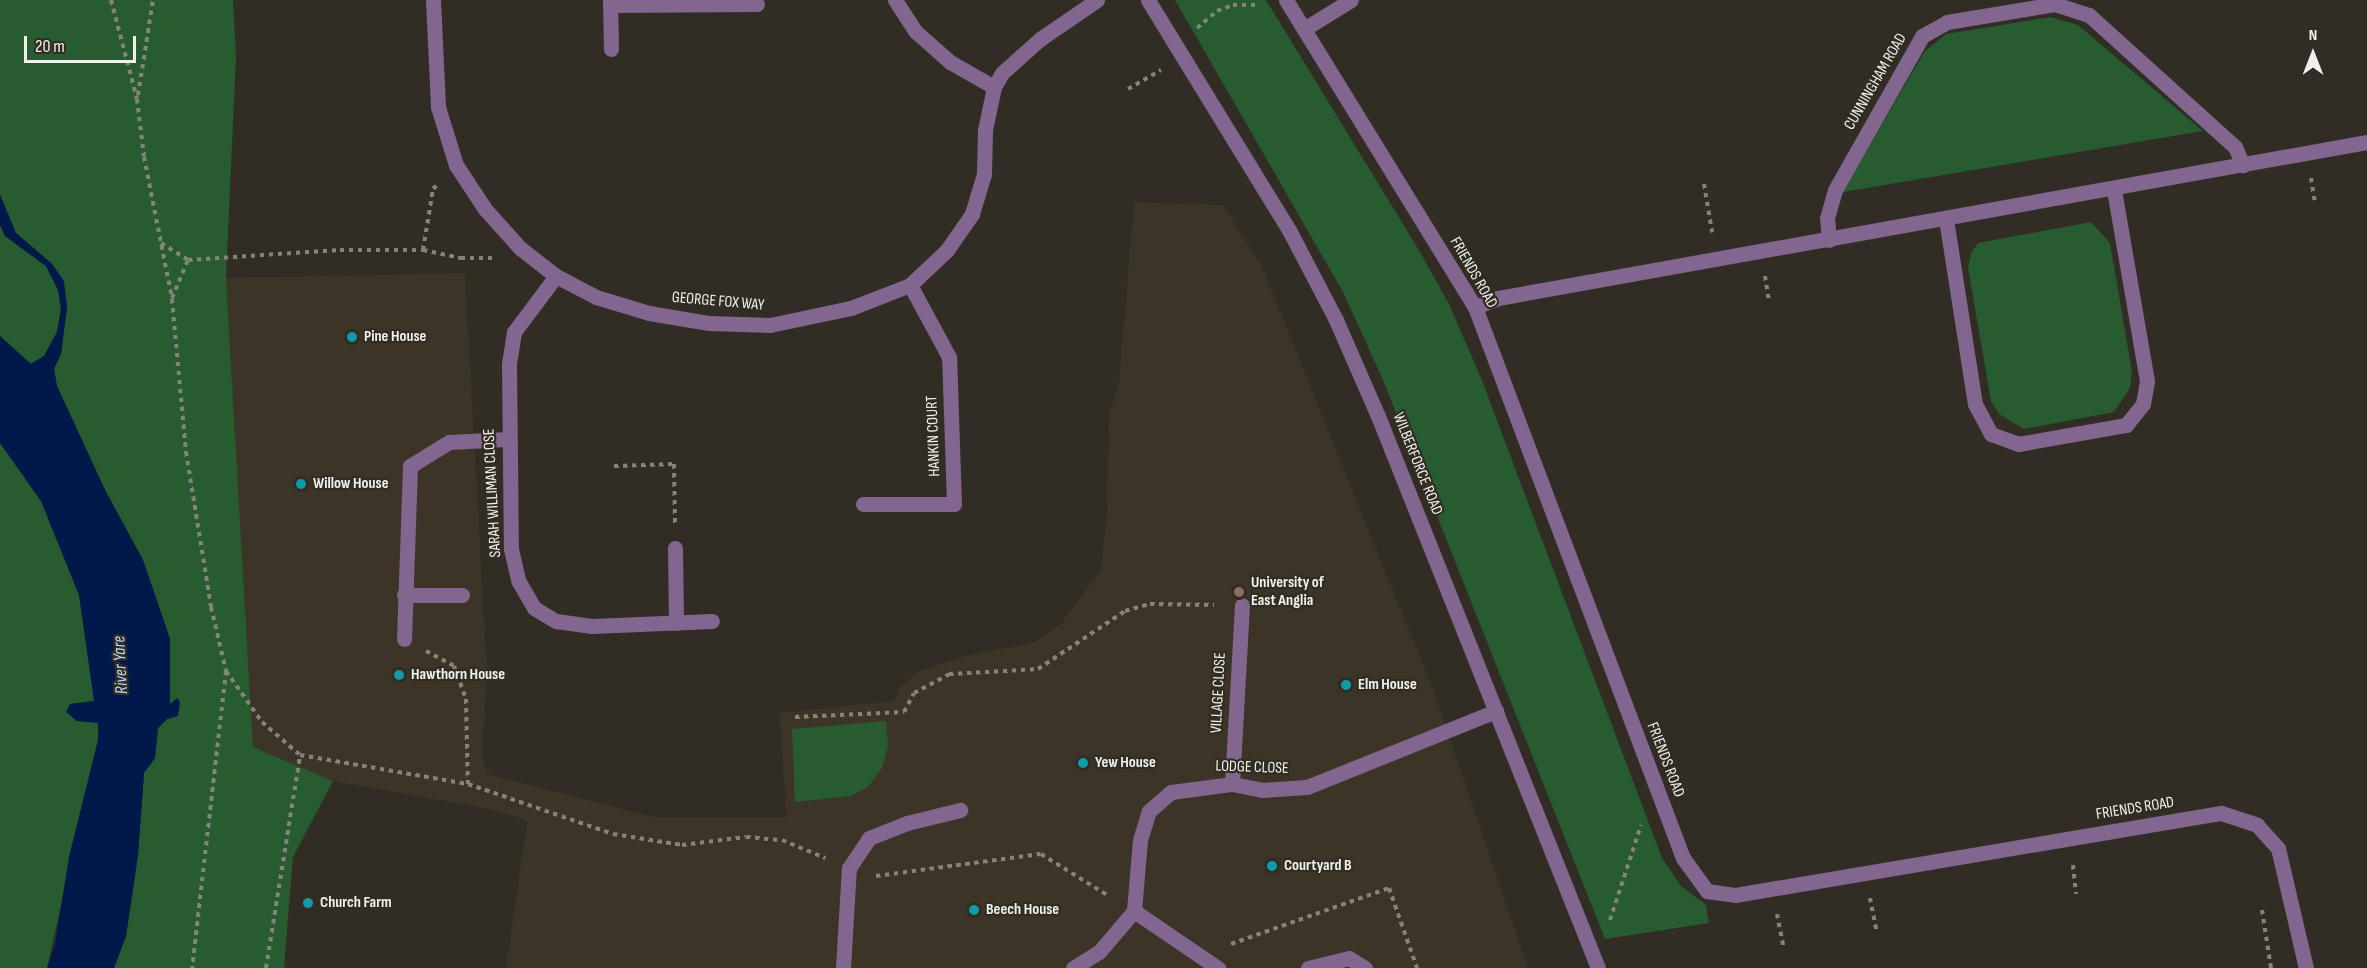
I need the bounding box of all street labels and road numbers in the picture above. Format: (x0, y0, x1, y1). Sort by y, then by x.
street label: CUNNINGHAM ROAD (1841, 30, 1911, 134)
street label: FRIENDS ROAD (1445, 234, 1501, 312)
street label: GEORGE FOX WAY (671, 288, 765, 316)
street label: HANKIN COURT (923, 395, 945, 477)
street label: WILBERFORCE ROAD (1388, 410, 1446, 518)
street label: SARAH WILLIMAN CLOSE (480, 428, 506, 558)
street label: VILLAGE CLOSE (1207, 652, 1231, 734)
street label: FRIENDS ROAD (1642, 720, 1688, 800)
street label: LODGE CLOSE (1215, 757, 1289, 779)
street label: FRIENDS ROAD (2095, 793, 2175, 825)

